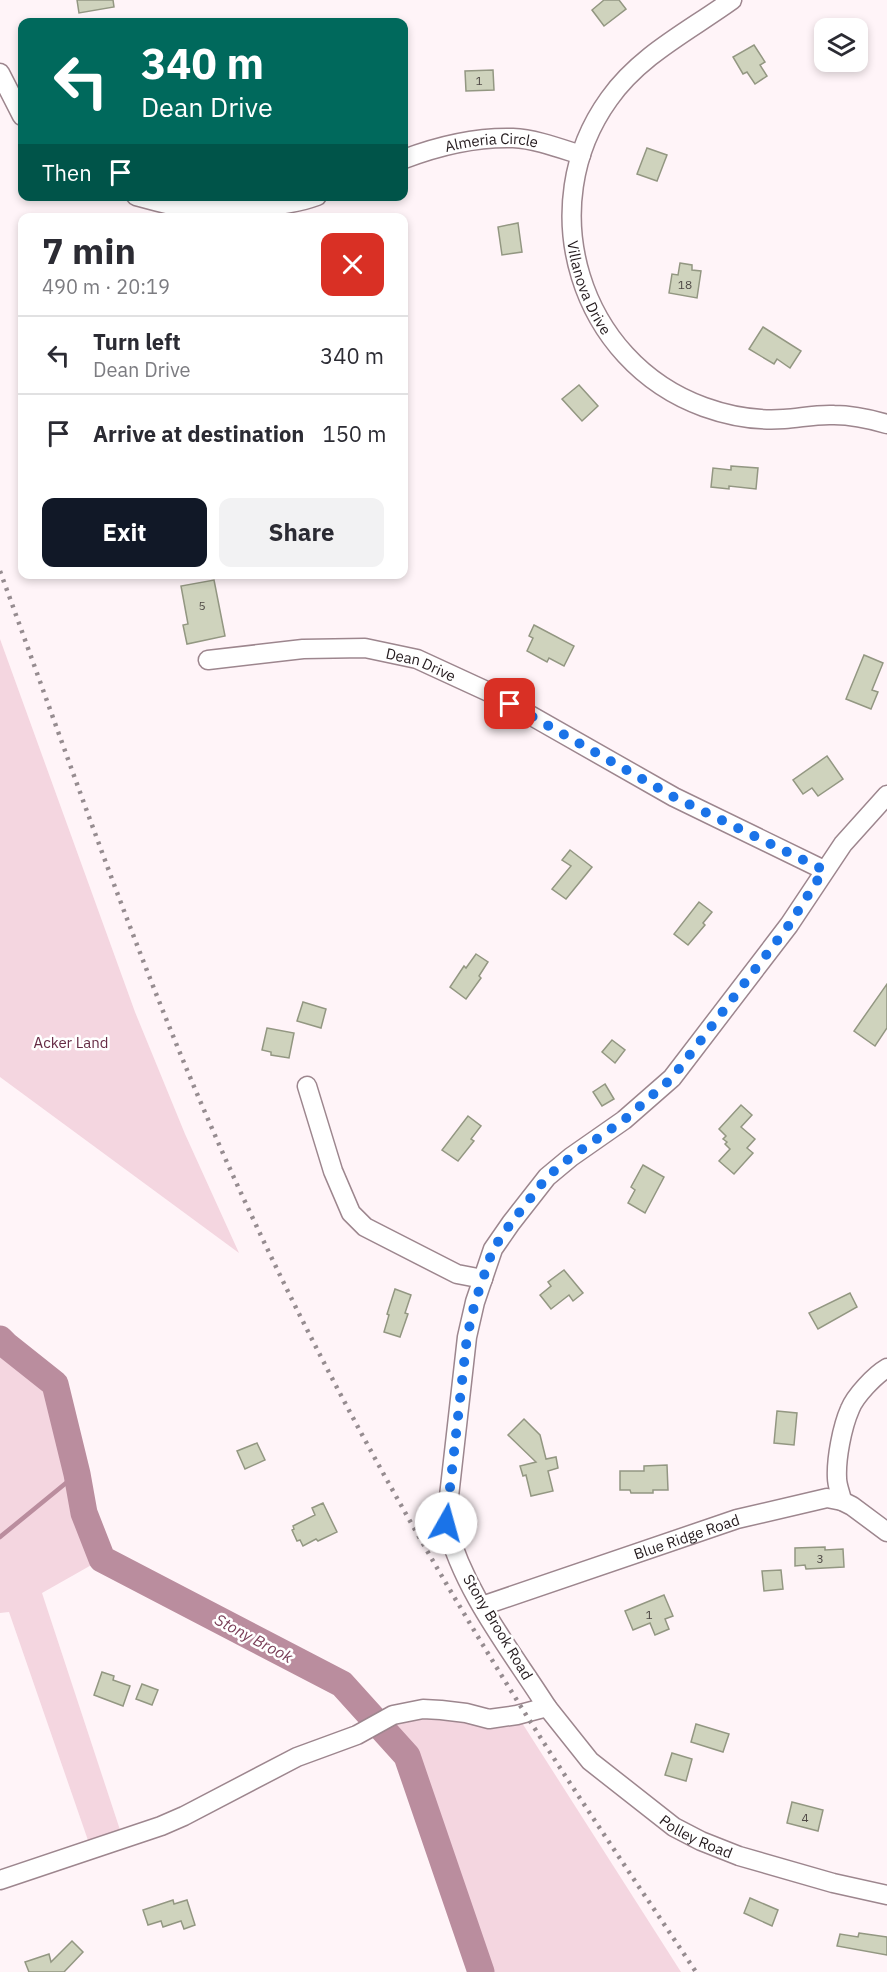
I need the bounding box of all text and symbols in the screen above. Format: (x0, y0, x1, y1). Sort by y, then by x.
map controls (814, 18, 868, 72)
button: layers (814, 18, 868, 72)
text: 340 m (141, 36, 264, 91)
icon: left (42, 42, 120, 120)
house number: 1 (475, 73, 483, 88)
text: Dean Drive (141, 89, 273, 124)
street label: Almeria Circle (443, 128, 540, 155)
icon: arrive (104, 156, 137, 189)
text: Then (42, 158, 92, 187)
text: 7 min (42, 227, 136, 274)
button: close (321, 233, 384, 296)
street label: Villanova Drive (564, 239, 616, 338)
text: 490 m · 20:19 (42, 273, 170, 300)
house number: 18 (678, 277, 692, 292)
text: Turn left (93, 327, 181, 356)
icon: left (42, 339, 75, 372)
text: 340 m (320, 341, 384, 370)
text: Dean Drive (93, 356, 191, 383)
icon: arrive (42, 417, 75, 450)
text: Arrive at destination (93, 419, 304, 448)
text: 150 m (322, 419, 386, 448)
button: Exit (42, 498, 207, 567)
button: Share (219, 498, 384, 567)
house number: 5 (198, 598, 206, 613)
street label: Dean Drive (384, 643, 459, 685)
pin (484, 678, 535, 729)
icon: arrive (493, 687, 526, 720)
park label: Acker Land (34, 1033, 108, 1052)
position arrow (414, 1491, 478, 1555)
street label: Blue Ridge Road (631, 1509, 742, 1563)
house number: 3 (816, 1551, 824, 1566)
street label: Stony Brook Road (459, 1571, 537, 1683)
house number: 1 (645, 1607, 653, 1622)
water label: Stony Brook (212, 1609, 297, 1667)
street label: Polley Road (656, 1810, 735, 1862)
house number: 4 (801, 1810, 809, 1825)

